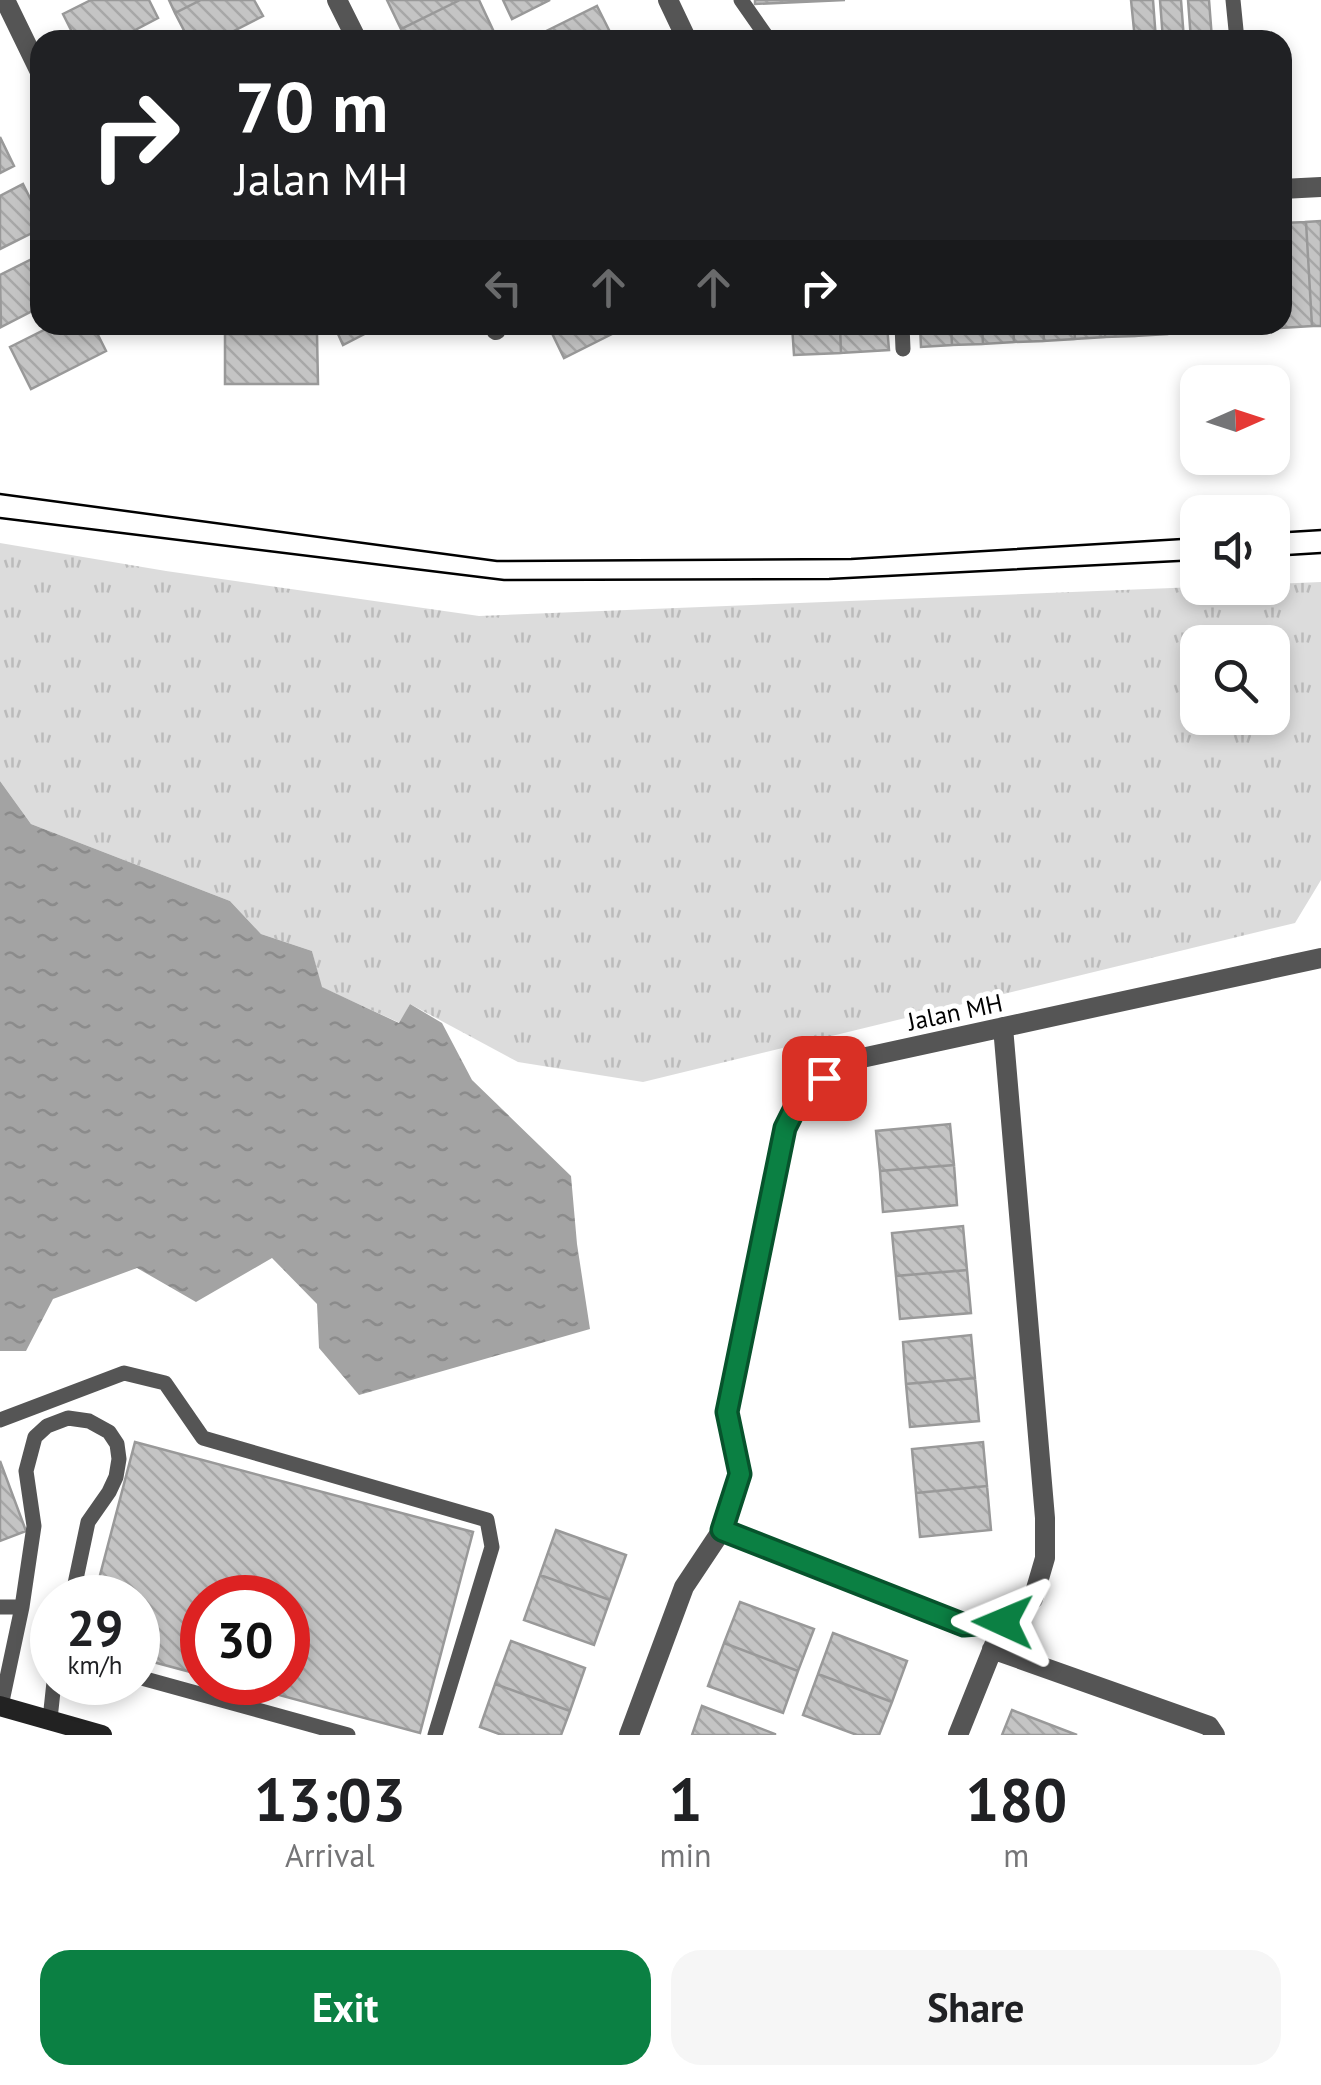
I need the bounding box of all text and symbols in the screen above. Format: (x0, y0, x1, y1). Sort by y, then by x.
text: 70 m (235, 61, 388, 151)
icon: right (70, 70, 200, 200)
text: Jalan MH (235, 149, 408, 207)
icon: left (476, 260, 531, 315)
icon: ahead (581, 260, 636, 315)
icon: ahead (686, 260, 741, 315)
icon: right (791, 260, 846, 315)
north arrow (1180, 365, 1290, 475)
map controls (1180, 365, 1290, 735)
button: sound (1180, 495, 1290, 605)
button: search (1180, 625, 1290, 735)
street label: Jalan MH (904, 986, 1005, 1038)
pin (782, 1036, 867, 1121)
icon: arrive (797, 1051, 852, 1106)
position arrow (951, 1570, 1055, 1674)
speed limit sign: 30 (180, 1575, 310, 1705)
text: 29 (67, 1595, 123, 1660)
text: km/h (68, 1649, 122, 1681)
text: 13:03 (254, 1760, 406, 1838)
text: 1 (669, 1760, 703, 1838)
text: 180 (965, 1760, 1067, 1838)
text: Arrival (285, 1834, 375, 1876)
text: min (660, 1834, 712, 1876)
text: m (1003, 1834, 1029, 1876)
button: Exit (40, 1950, 651, 2065)
button: Share (671, 1950, 1281, 2065)

